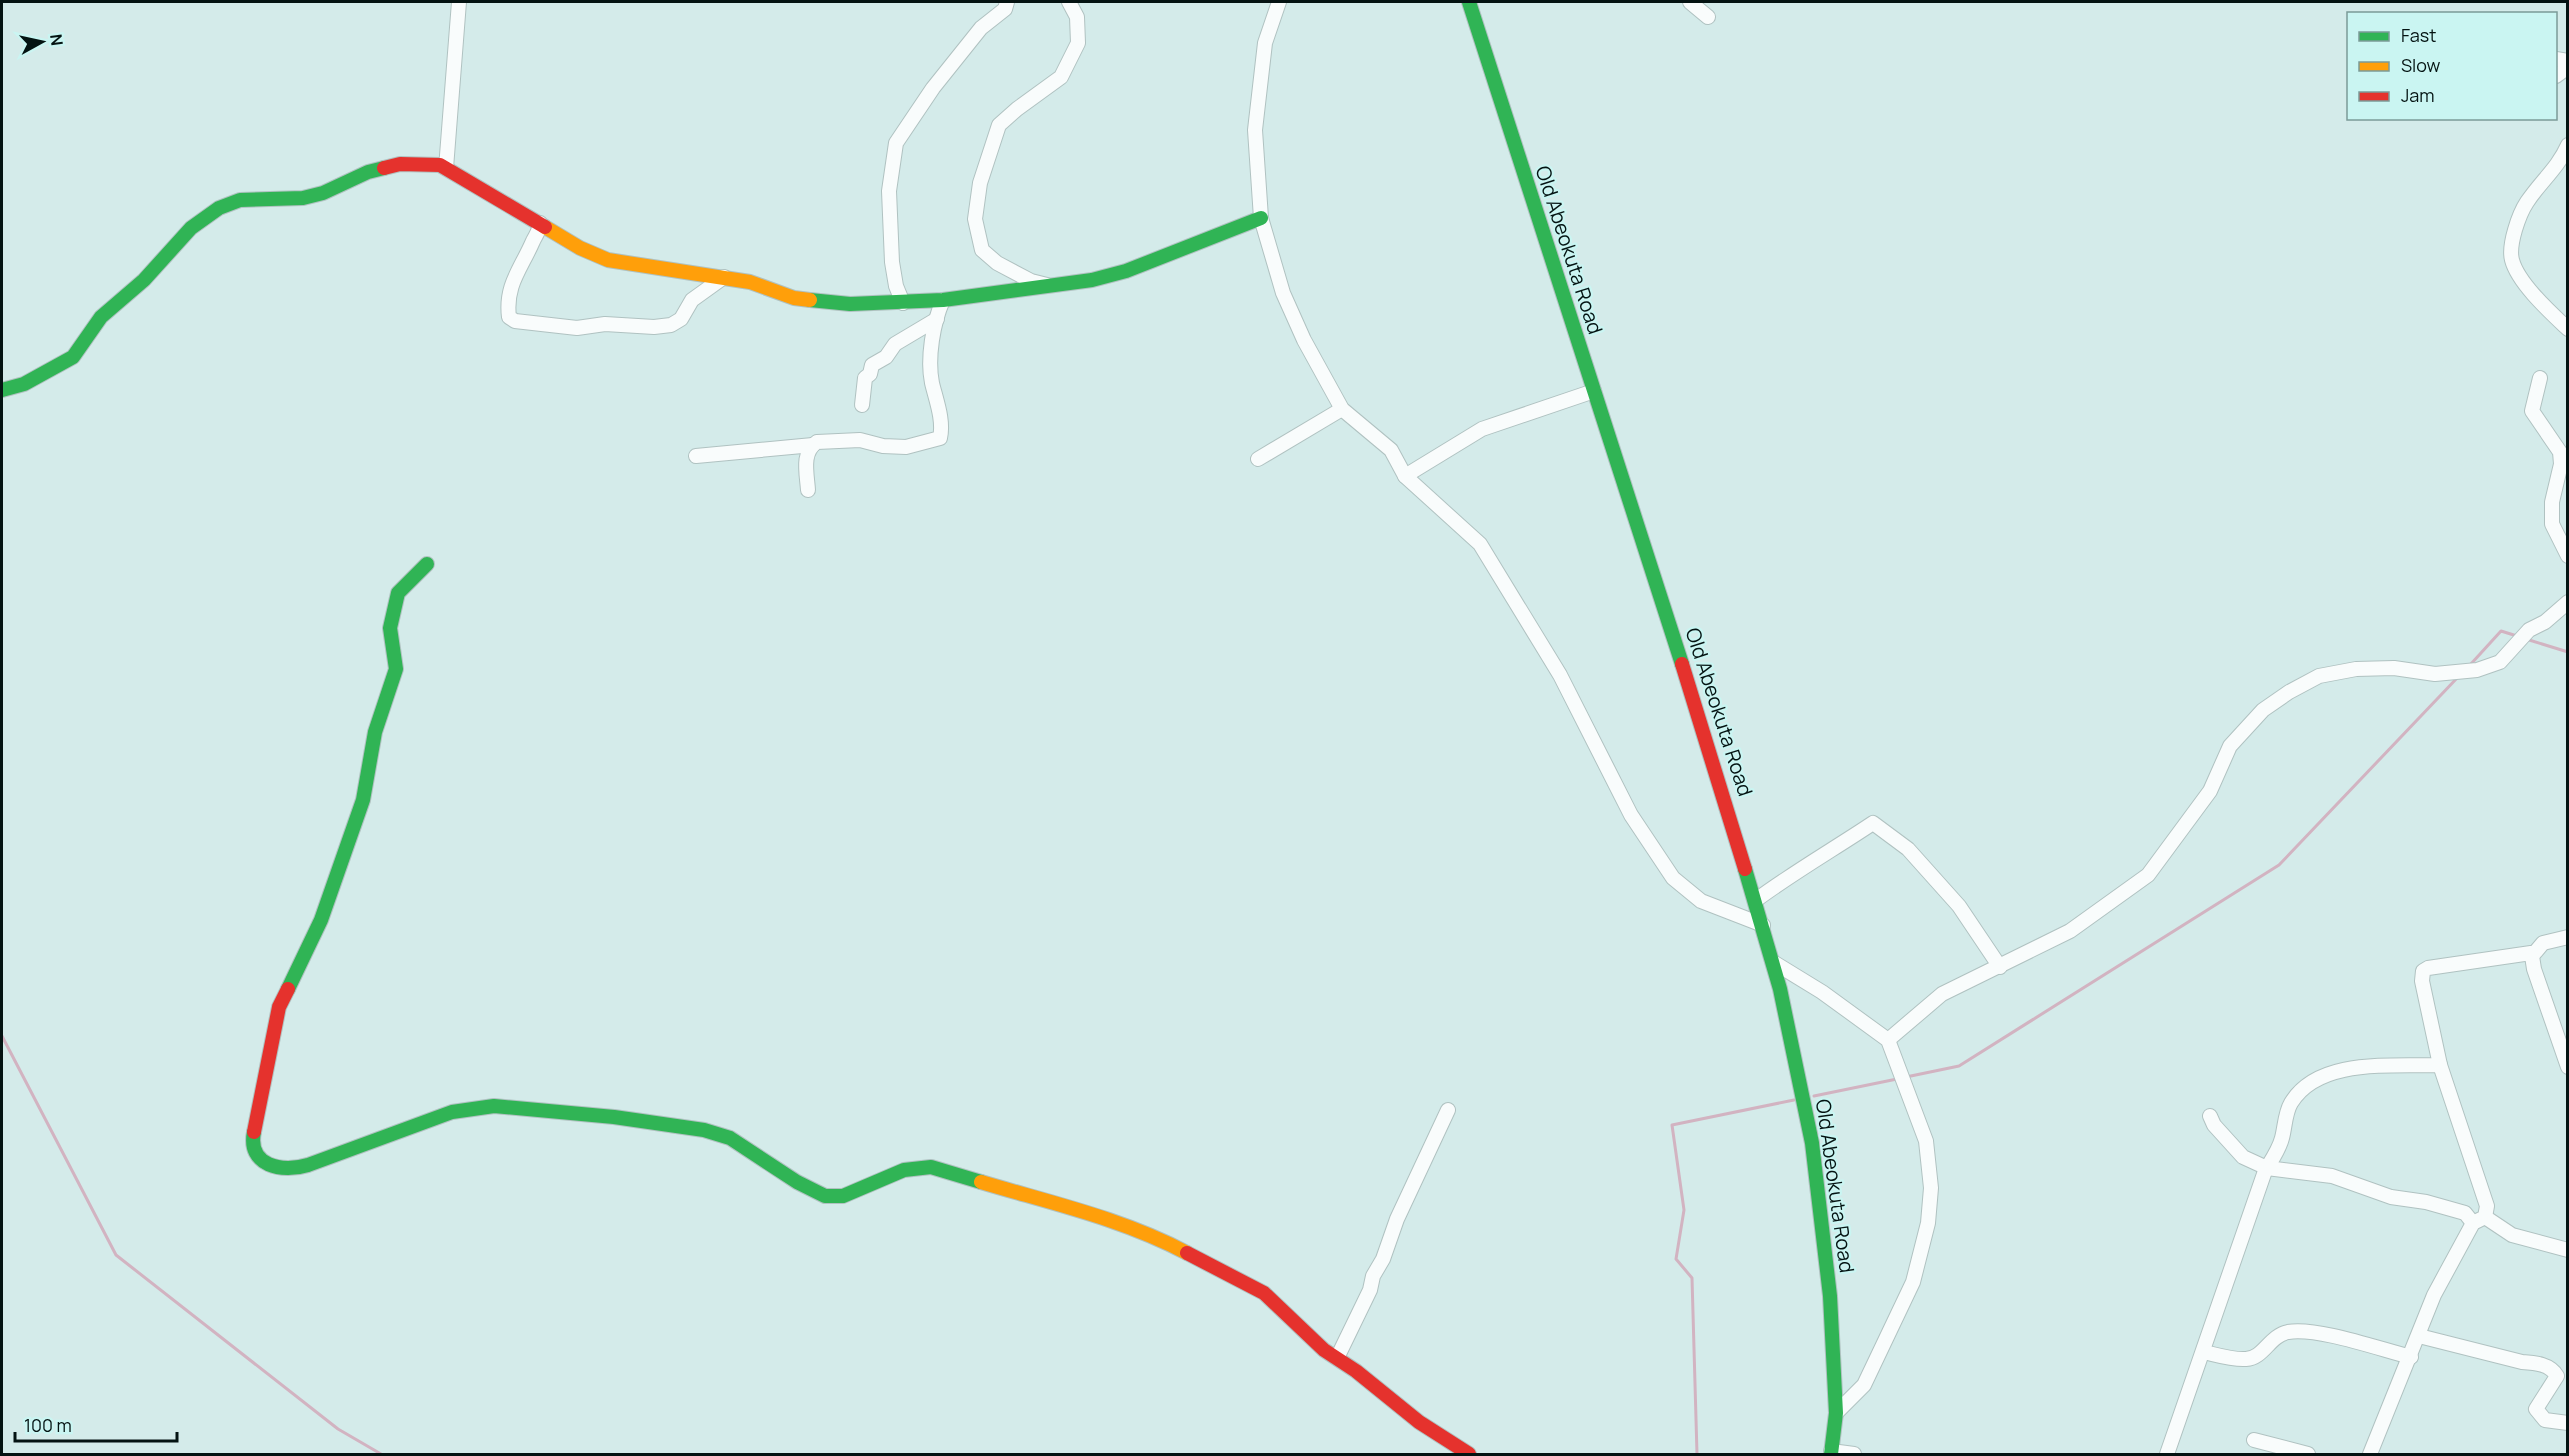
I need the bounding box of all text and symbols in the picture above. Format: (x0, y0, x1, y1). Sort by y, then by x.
north arrow (12, 12, 72, 72)
legend (2347, 12, 2557, 120)
text: Fast (2401, 23, 2436, 47)
text: N (45, 33, 69, 47)
text: Slow (2401, 53, 2441, 77)
text: Jam (2401, 83, 2435, 107)
street label: Old Abeokuta Road (1530, 162, 1609, 337)
street label: Old Abeokuta Road (1680, 624, 1759, 799)
street label: Old Abeokuta Road (1810, 1097, 1861, 1275)
scale bar (15, 1405, 177, 1443)
text: 100 m (24, 1413, 72, 1437)

